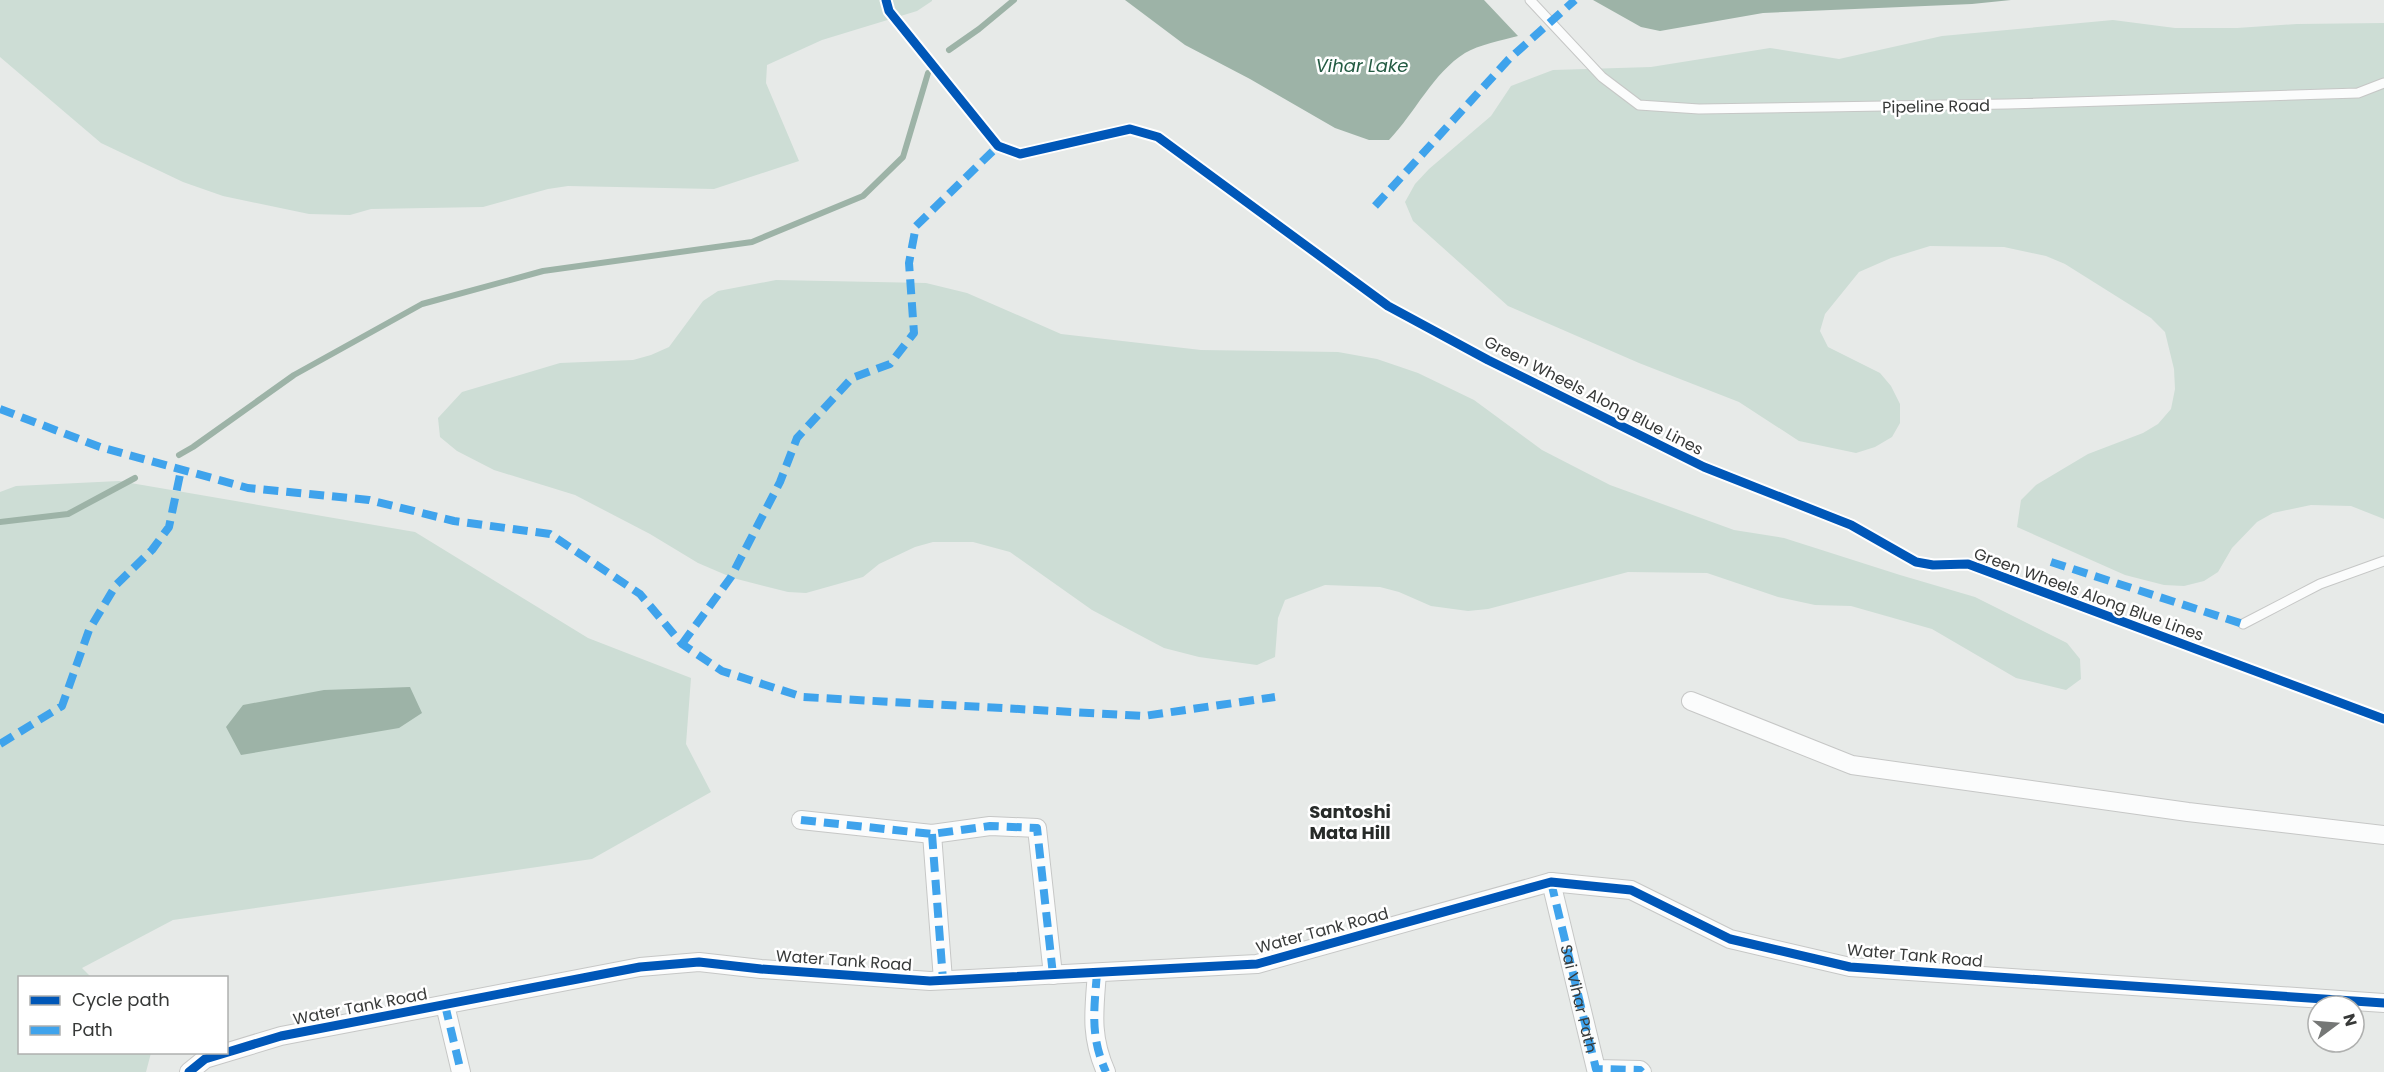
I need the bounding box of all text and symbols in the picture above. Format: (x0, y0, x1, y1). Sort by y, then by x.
water label: Vihar Lake (1316, 53, 1408, 78)
street label: Pipeline Road (1882, 94, 1990, 119)
street label: Green Wheels Along Blue Lines (1480, 330, 1707, 461)
street label: Green Wheels Along Blue Lines (1971, 542, 2207, 647)
district label: Santoshi Mata Hill (1309, 799, 1391, 845)
street label: Water Tank Road (1253, 902, 1391, 959)
street label: Water Tank Road (1846, 938, 1984, 973)
street label: Sai Vihar Path (1554, 942, 1603, 1055)
street label: Water Tank Road (775, 944, 913, 977)
legend (18, 976, 228, 1054)
street label: Water Tank Road (291, 982, 429, 1031)
text: Cycle path (72, 987, 170, 1012)
north arrow (2306, 994, 2366, 1054)
text: N (2337, 1011, 2363, 1029)
text: Path (72, 1017, 113, 1042)

